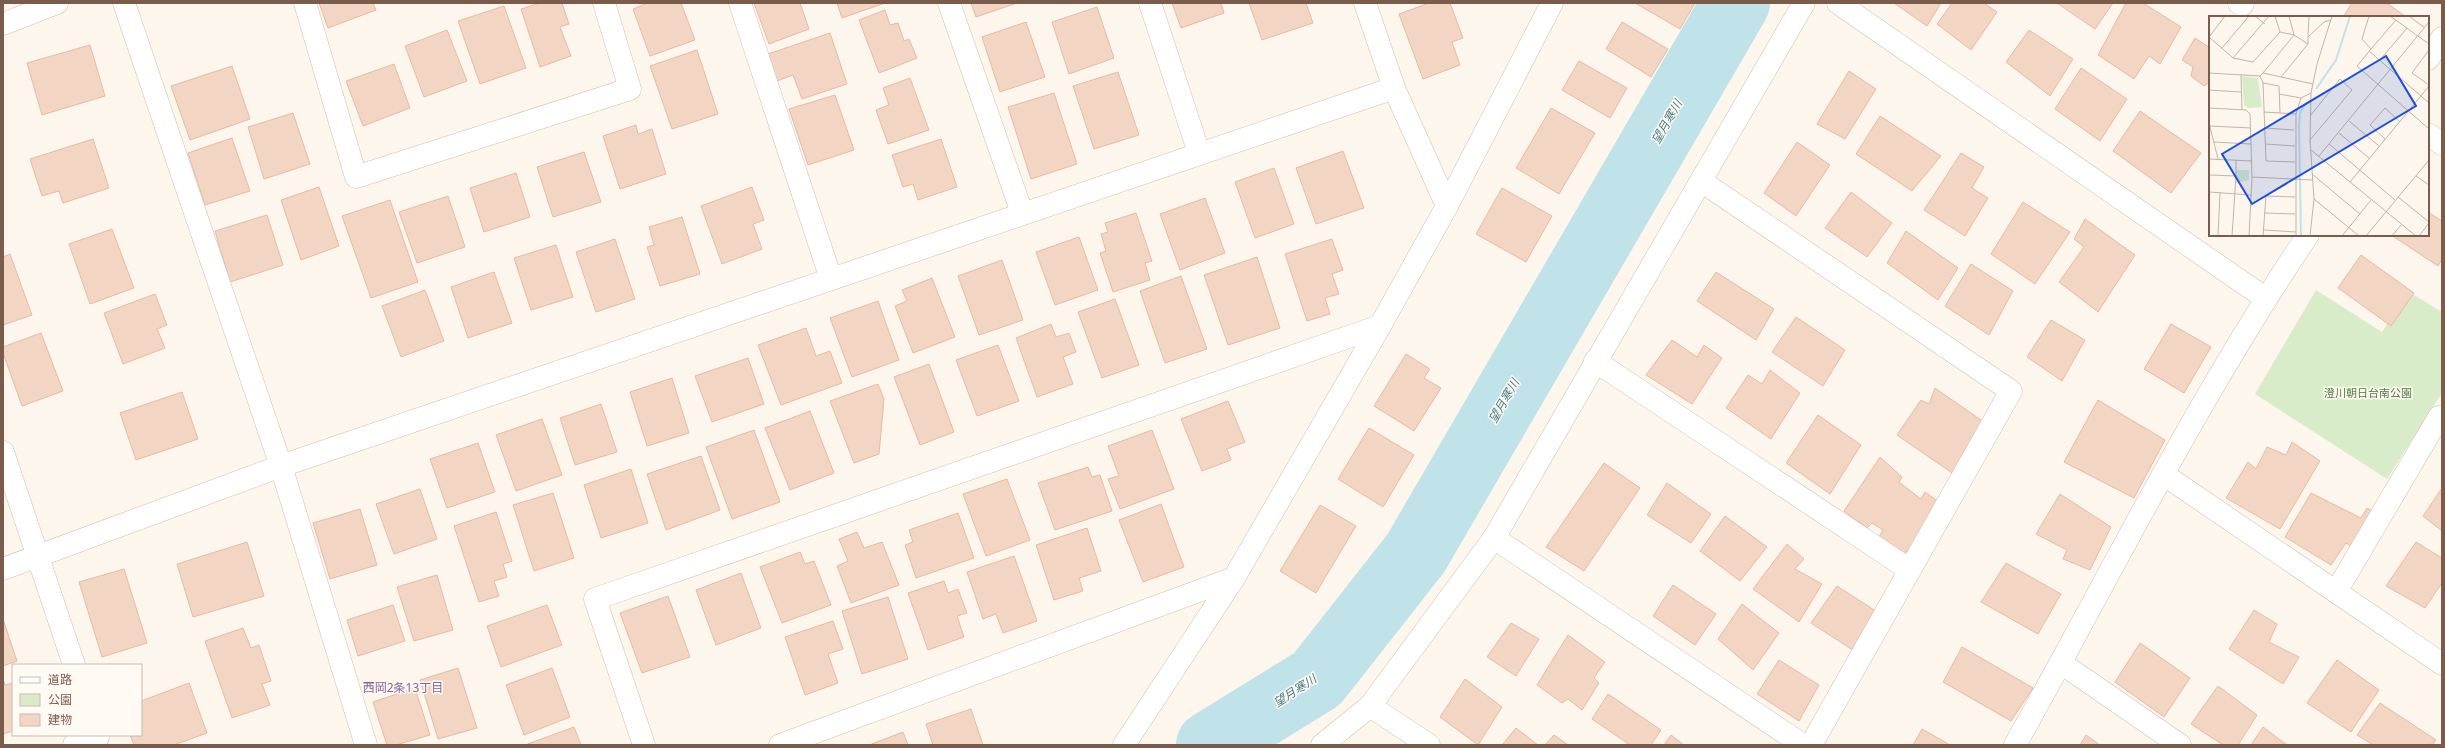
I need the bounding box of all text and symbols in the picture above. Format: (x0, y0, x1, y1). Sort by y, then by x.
inset map (2209, 16, 2429, 236)
water label: 望月寒川 (1647, 95, 1687, 147)
water label: 望月寒川 (1484, 374, 1524, 426)
park label: 澄川朝日台南公園 (2324, 385, 2412, 400)
legend (12, 664, 142, 736)
water label: 望月寒川 (1270, 669, 1321, 711)
text: 道路 (48, 671, 72, 688)
district label: 西岡2条13丁目 (363, 679, 443, 696)
text: 公園 (48, 691, 72, 708)
text: 建物 (48, 711, 72, 728)

